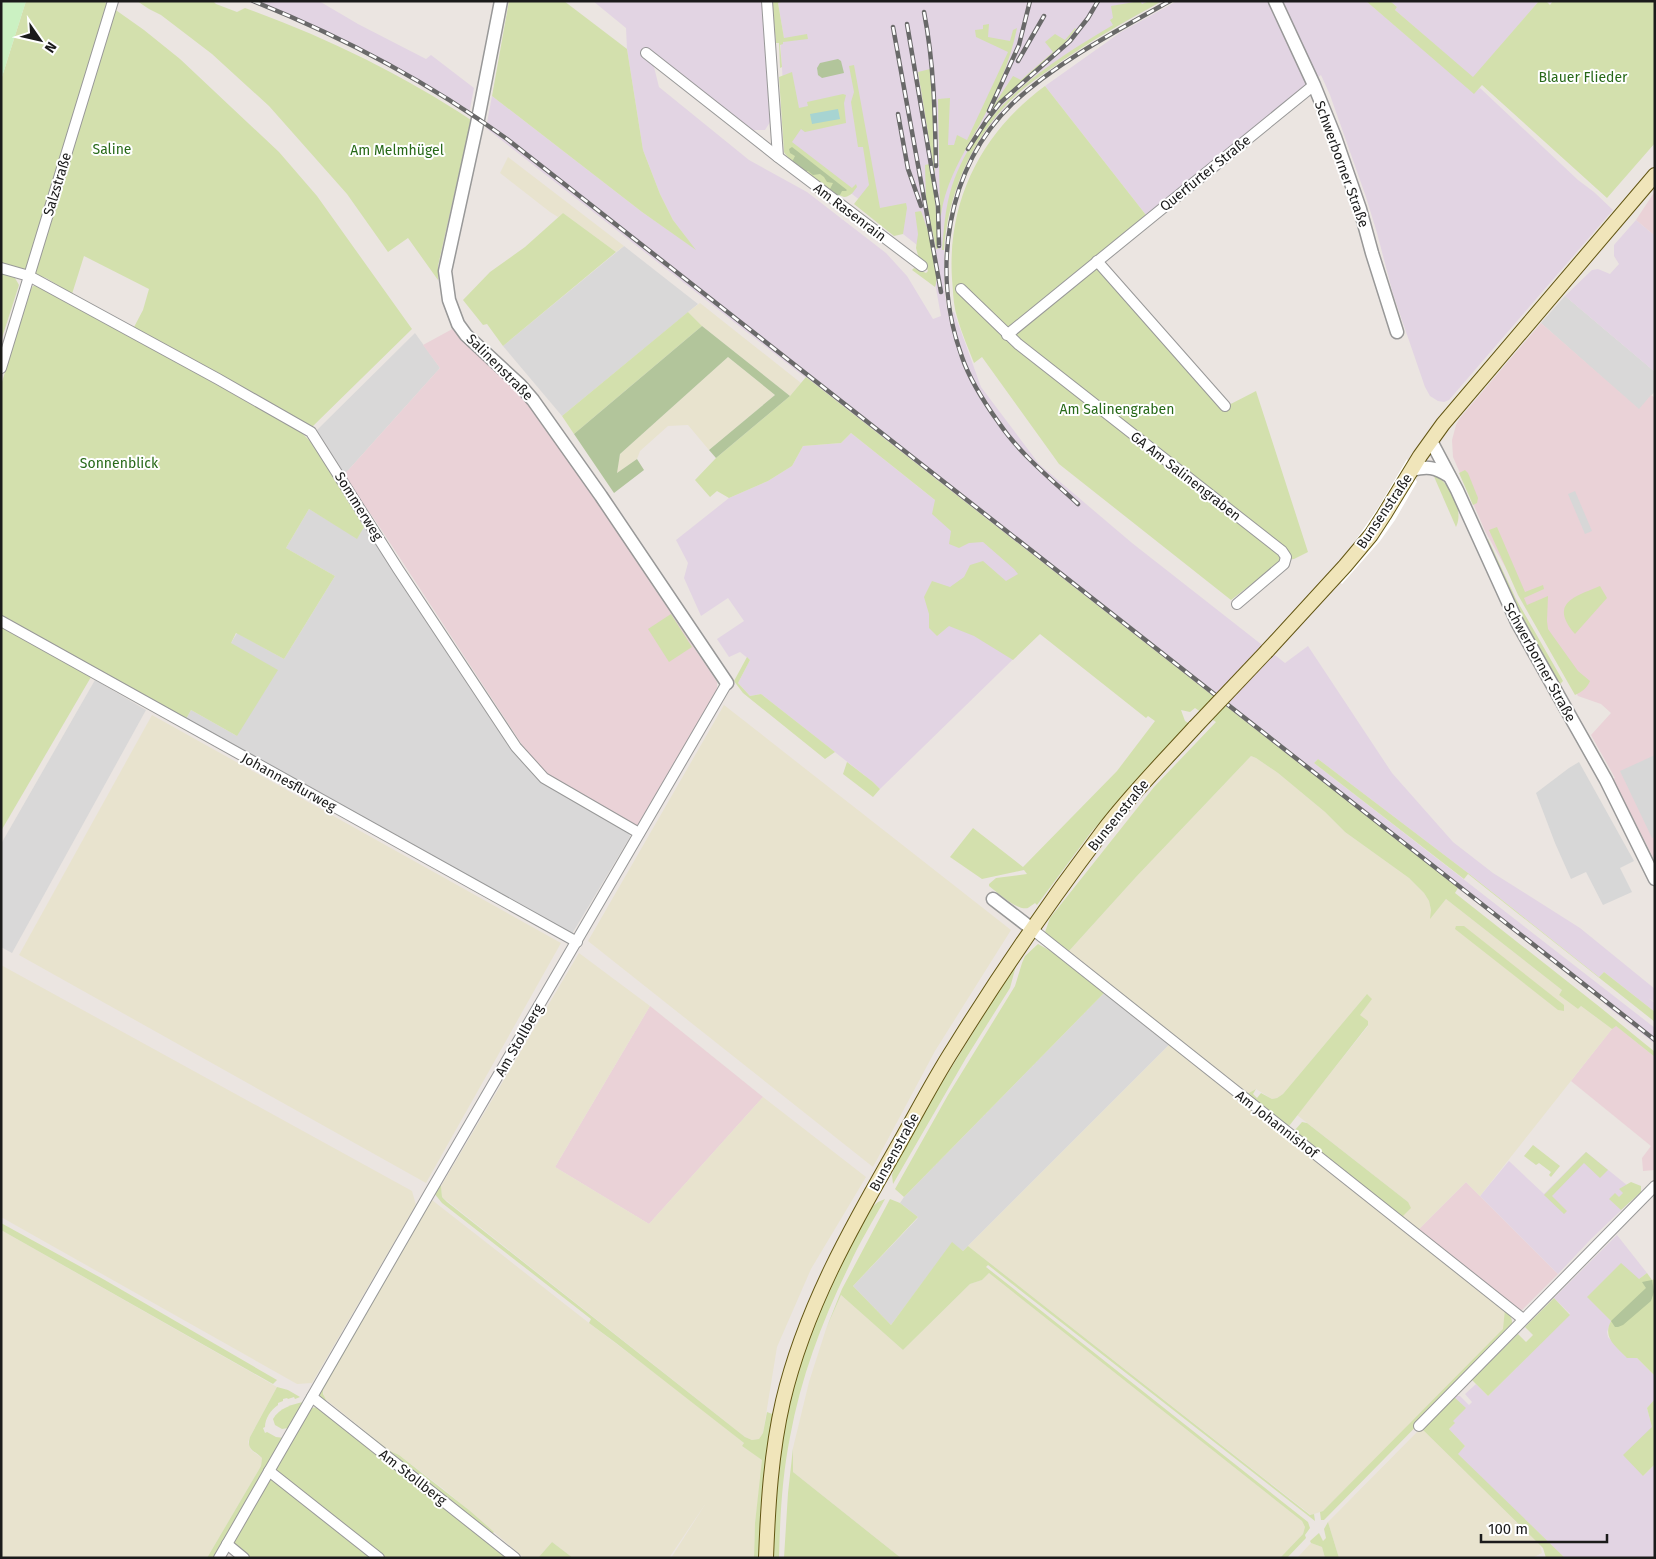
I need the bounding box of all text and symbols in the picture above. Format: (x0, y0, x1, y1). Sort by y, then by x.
north arrow (15, 15, 65, 65)
text: N (41, 38, 60, 56)
park label: Blauer Flieder (1539, 69, 1628, 86)
street label: Schwerborner Straße (1311, 98, 1372, 230)
street label: Querfurter Straße (1157, 132, 1254, 215)
park label: Saline (93, 141, 132, 158)
park label: Am Melmhügel (350, 142, 444, 159)
street label: Salzstraße (40, 150, 75, 218)
street label: Am Rasenrain (810, 180, 889, 245)
street label: Salinenstraße (463, 330, 537, 404)
park label: Am Salinengraben (1060, 401, 1174, 418)
street label: GA Am Salinengraben (1127, 428, 1244, 525)
park label: Sonnenblick (80, 455, 159, 472)
street label: Sommerweg (331, 469, 387, 544)
street label: Bunsenstraße (1353, 470, 1416, 552)
street label: Schwerborner Straße (1500, 600, 1579, 725)
street label: Johannesflurweg (238, 749, 340, 816)
street label: Bunsenstraße (1084, 776, 1152, 855)
street label: Am Stollberg (492, 1000, 547, 1080)
street label: Am Johannishof (1232, 1087, 1322, 1163)
street label: Bunsenstraße (866, 1110, 923, 1195)
street label: Am Stollberg (376, 1446, 450, 1509)
scale bar (1481, 1512, 1607, 1544)
text: 100 m (1488, 1520, 1528, 1538)

